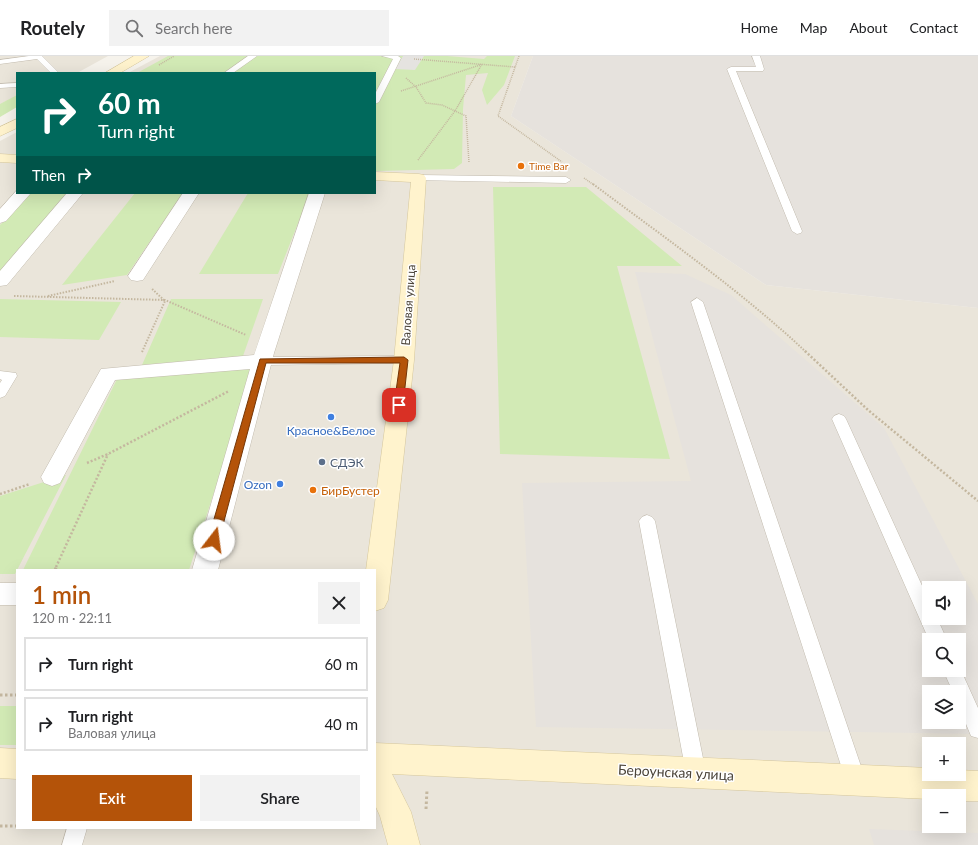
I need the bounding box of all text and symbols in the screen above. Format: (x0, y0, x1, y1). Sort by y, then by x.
search box (109, 10, 389, 46)
text: Routely (20, 16, 85, 39)
icon: search (123, 17, 145, 39)
text: Search here (155, 19, 232, 37)
text: Home (740, 19, 778, 36)
text: Map (800, 19, 827, 36)
text: About (849, 19, 887, 36)
text: Contact (909, 19, 958, 36)
text: 60 m (98, 86, 161, 120)
icon: right (32, 88, 84, 140)
text: Turn right (98, 120, 175, 142)
place label: Time Bar (529, 160, 569, 172)
marker: Time Bar (516, 161, 526, 171)
icon: right (73, 164, 95, 186)
text: Then (32, 166, 65, 184)
street label: Валовая улица (398, 264, 418, 346)
pin (382, 388, 416, 422)
icon: arrive (388, 394, 410, 416)
marker: Красное&Белое (326, 412, 336, 422)
place label: Красное&Белое (287, 423, 375, 438)
place label: СДЭК (330, 455, 364, 470)
marker: СДЭК (317, 457, 327, 467)
place label: Ozon (244, 477, 272, 492)
marker: Ozon (275, 479, 285, 489)
place label: БирБустер (321, 483, 380, 498)
marker: БирБустер (308, 485, 318, 495)
position arrow (193, 519, 235, 561)
text: 1 min (32, 580, 91, 609)
map controls (922, 581, 966, 833)
button: sound (922, 581, 966, 625)
button: close (318, 582, 360, 624)
text: 120 m · 22:11 (32, 610, 112, 626)
button: search (922, 633, 966, 677)
icon: right (34, 653, 56, 675)
text: Turn right (68, 655, 133, 673)
text: 60 m (324, 655, 358, 673)
button: layers (922, 685, 966, 729)
text: Turn right (68, 707, 133, 725)
icon: right (34, 713, 56, 735)
text: 40 m (324, 715, 358, 733)
text: Валовая улица (68, 725, 156, 741)
button: + (922, 737, 966, 781)
street label: Бероунская улица (617, 760, 735, 784)
button: Exit (32, 775, 192, 821)
button: Share (200, 775, 360, 821)
button: − (922, 789, 966, 833)

